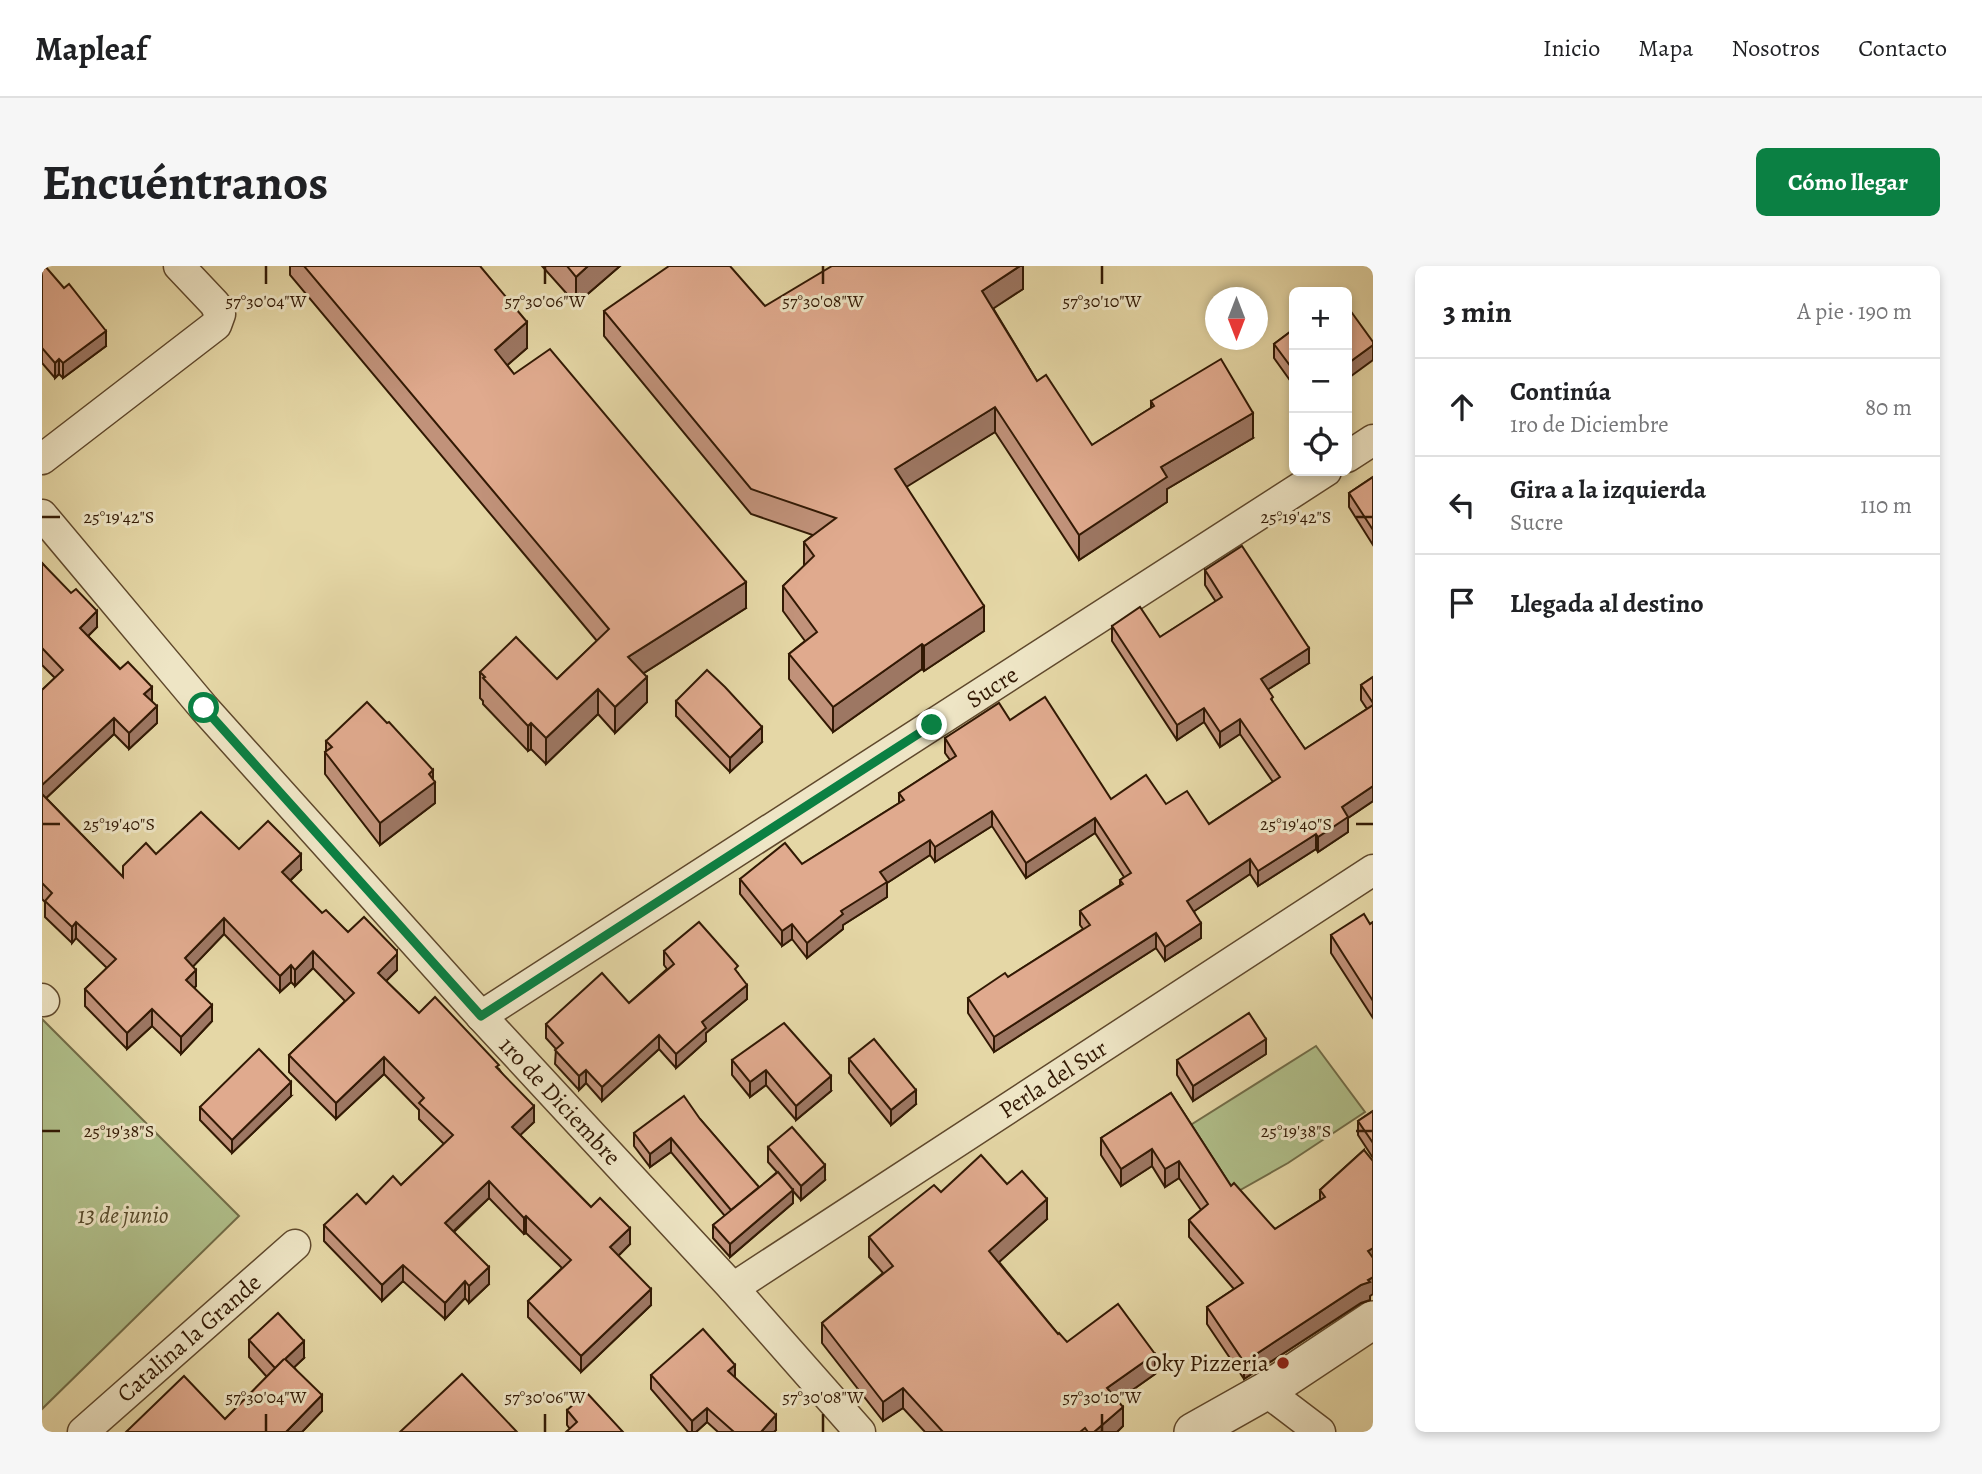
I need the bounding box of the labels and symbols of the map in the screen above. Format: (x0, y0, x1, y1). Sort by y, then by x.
north arrow (1205, 287, 1268, 350)
text: 57°30'04"W (226, 289, 307, 313)
text: 57°30'06"W (504, 289, 586, 313)
text: 57°30'08"W (782, 289, 864, 313)
text: 57°30'10"W (1063, 289, 1142, 313)
text: 25°19'42"S (84, 505, 154, 529)
text: 25°19'42"S (1261, 505, 1331, 529)
street label: Sucre (960, 658, 1024, 716)
route start (188, 692, 219, 723)
route end (916, 709, 947, 740)
text: 25°19'40"S (83, 812, 155, 836)
text: 25°19'40"S (1260, 812, 1332, 836)
street label: 1ro de Diciembre (492, 1030, 628, 1172)
street label: Perla del Sur (993, 1032, 1113, 1126)
text: 25°19'38"S (84, 1119, 154, 1143)
text: 25°19'38"S (1261, 1119, 1331, 1143)
park label: 13 de junio (77, 1199, 169, 1231)
street label: Catalina la Grande (110, 1266, 268, 1410)
place label: Oky Pizzeria (1145, 1347, 1270, 1379)
marker: Oky Pizzeria (1275, 1355, 1291, 1371)
text: 57°30'04"W (226, 1385, 307, 1409)
text: 57°30'06"W (504, 1385, 586, 1409)
text: 57°30'08"W (782, 1385, 864, 1409)
text: 57°30'10"W (1063, 1385, 1142, 1409)

